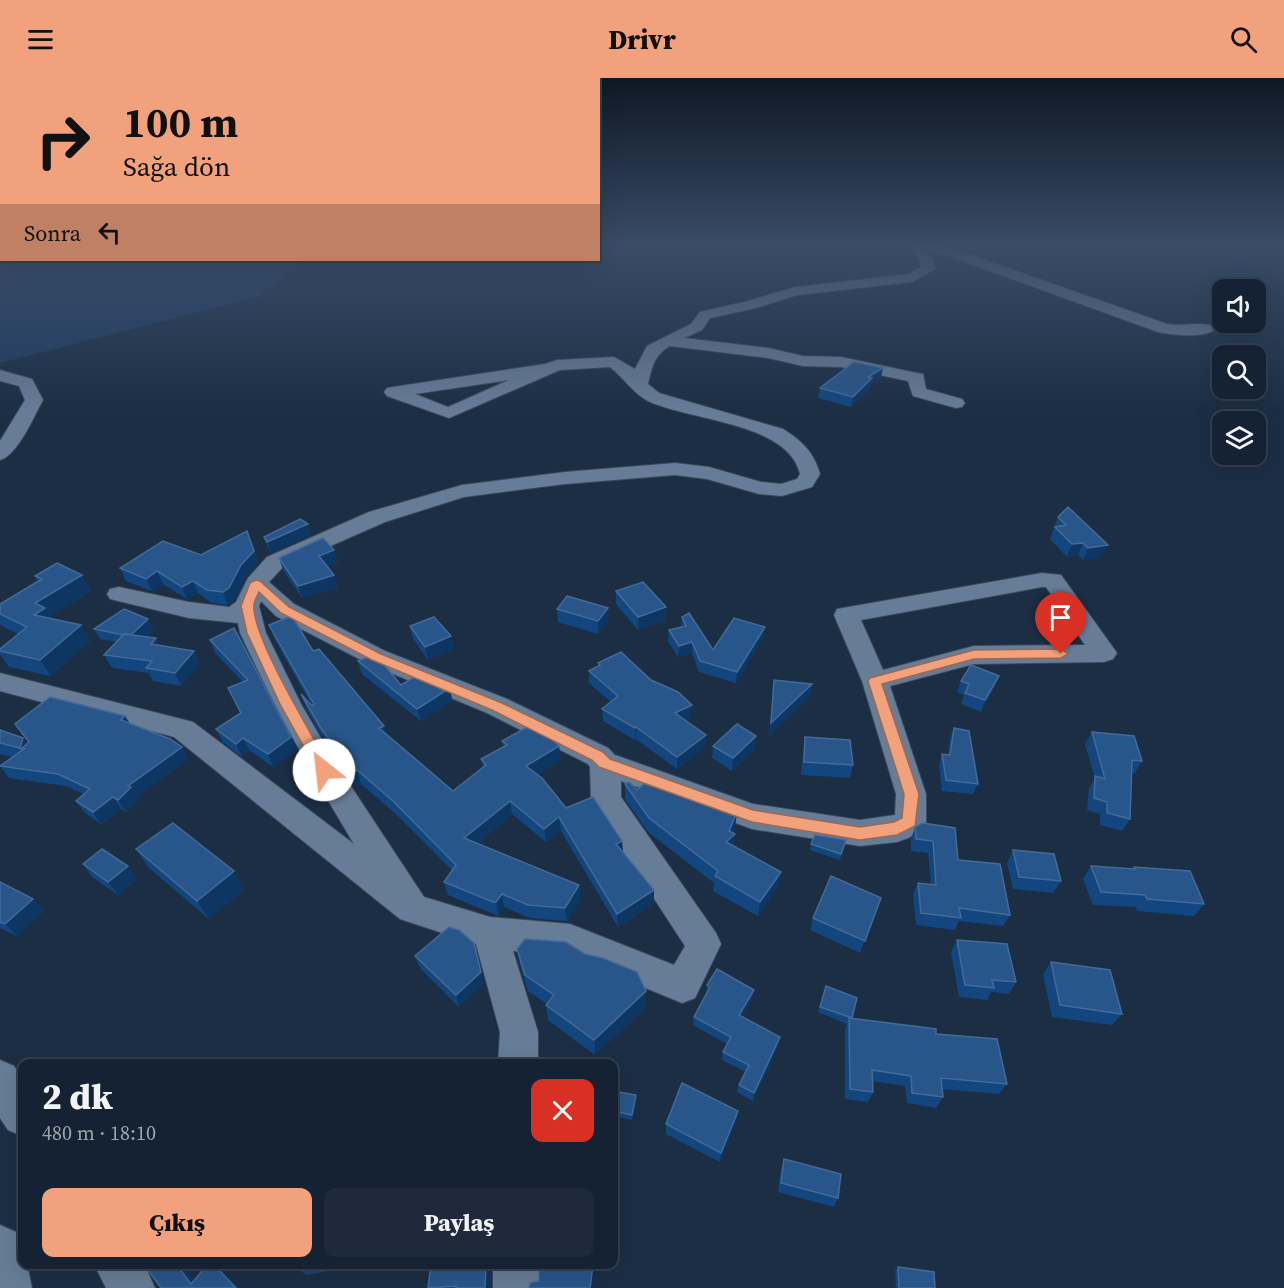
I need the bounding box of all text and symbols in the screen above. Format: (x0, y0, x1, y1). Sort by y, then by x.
text: Drivr (608, 21, 676, 58)
icon: menu (24, 23, 57, 56)
icon: search (1227, 23, 1260, 56)
text: 100 m (123, 93, 238, 151)
icon: right (24, 102, 102, 180)
text: Sağa dön (123, 148, 230, 185)
icon: left (93, 216, 126, 249)
text: Sonra (24, 218, 81, 248)
map controls (1212, 279, 1266, 465)
button: sound (1212, 279, 1266, 333)
button: search (1212, 345, 1266, 399)
button: layers (1212, 411, 1266, 465)
pin (1035, 592, 1086, 654)
icon: arrive (1044, 601, 1077, 634)
position arrow (292, 738, 356, 802)
text: 2 dk (42, 1072, 113, 1121)
button: close (531, 1079, 594, 1142)
text: 480 m · 18:10 (42, 1119, 156, 1147)
button: Çıkış (42, 1188, 312, 1257)
button: Paylaş (324, 1188, 594, 1257)

